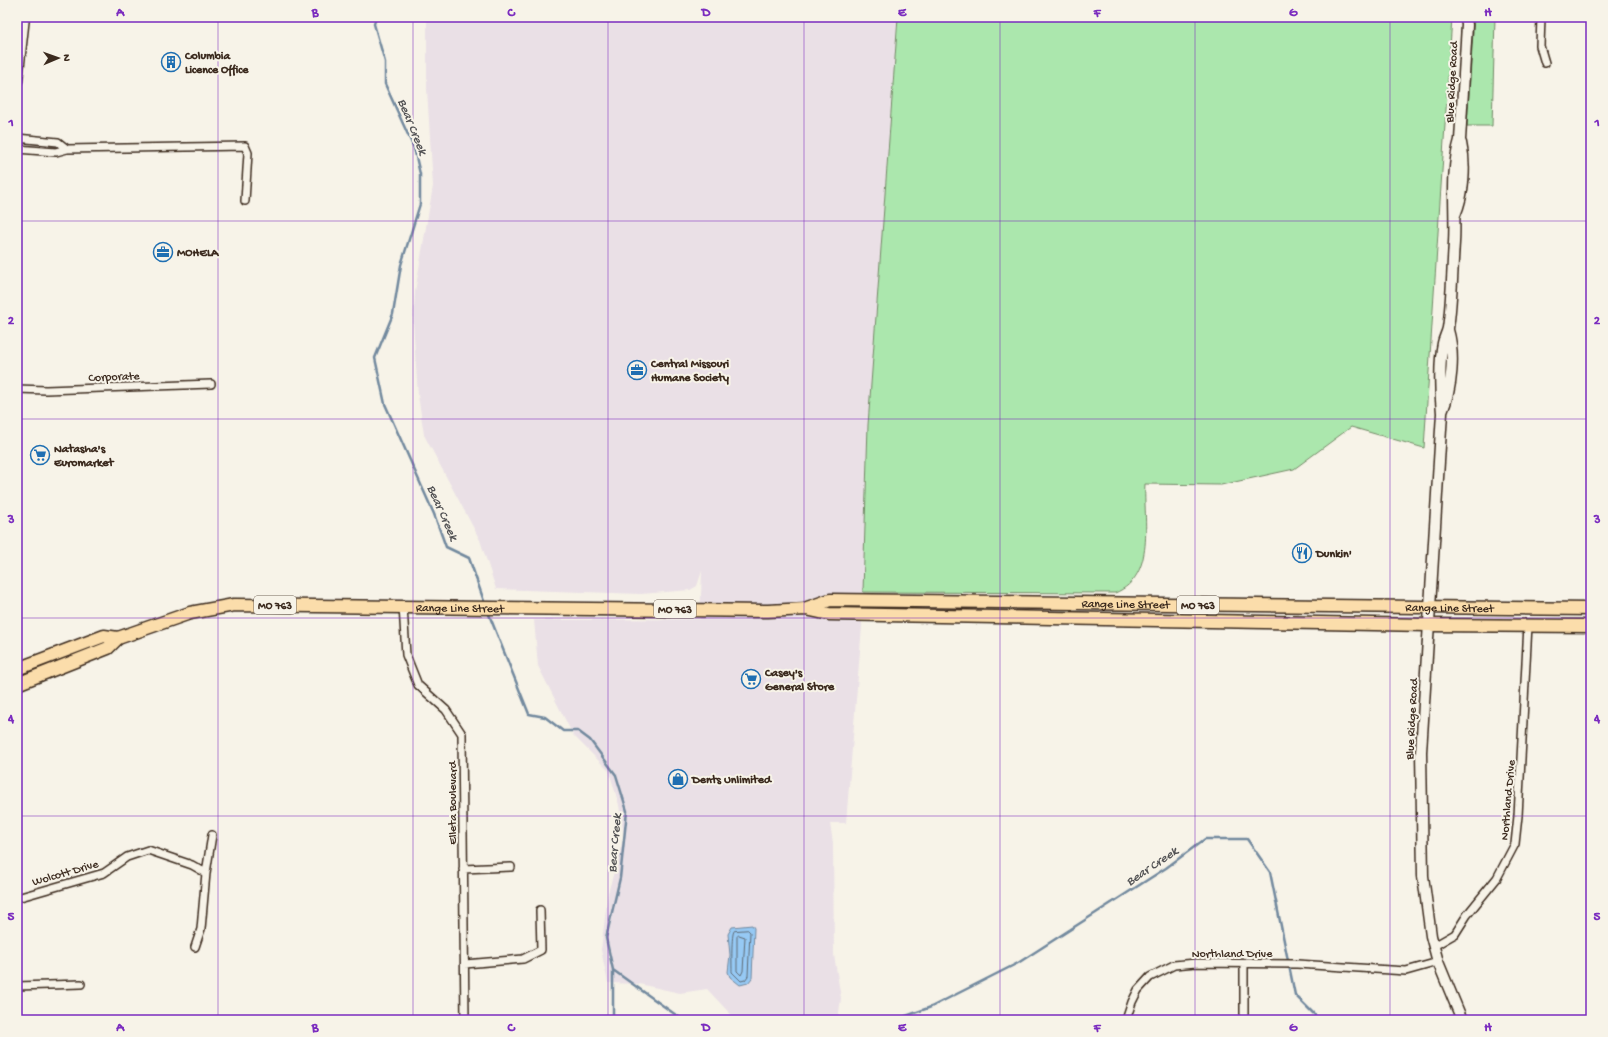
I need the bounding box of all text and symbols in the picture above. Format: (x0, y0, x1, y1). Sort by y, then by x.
text: A (115, 6, 125, 21)
text: B (311, 6, 320, 21)
text: C (506, 6, 516, 21)
text: D (701, 6, 711, 21)
text: E (898, 6, 907, 21)
text: F (1093, 6, 1102, 21)
text: G (1289, 6, 1298, 21)
text: H (1484, 6, 1492, 21)
north arrow (38, 38, 78, 78)
street label: Blue Ridge Road (1444, 40, 1462, 124)
place label: Columbia Licence Office (184, 50, 249, 78)
building icon: Columbia Licence Office (160, 51, 182, 73)
text: N (60, 54, 72, 62)
water label: Bear Creek (394, 97, 430, 158)
text: 1 (7, 116, 14, 131)
text: 1 (1593, 116, 1600, 131)
office icon: MOHELA (152, 241, 174, 263)
place label: MOHELA (177, 247, 219, 261)
text: 2 (8, 314, 15, 329)
text: 2 (1594, 314, 1601, 329)
place label: Central Missouri Humane Society (650, 358, 730, 386)
office icon: Central Missouri Humane Society (626, 359, 648, 381)
street label: Corporate (88, 370, 141, 386)
place label: Natasha's Euromarket (53, 443, 115, 471)
supermarket icon: Natasha's Euromarket (29, 444, 51, 466)
water label: Bear Creek (423, 483, 461, 544)
text: 3 (7, 513, 15, 528)
text: 3 (1593, 513, 1601, 528)
restaurant icon: Dunkin' (1291, 542, 1313, 564)
place label: Dunkin' (1315, 548, 1352, 562)
road number: MO 763 (254, 596, 296, 614)
road number: MO 763 (1177, 596, 1219, 614)
street label: Range Line Street (1081, 598, 1171, 613)
road number: MO 763 (654, 600, 696, 618)
street label: Range Line Street (416, 602, 505, 617)
street label: Range Line Street (1405, 602, 1495, 617)
place label: Casey's General Store (764, 667, 835, 695)
supermarket icon: Casey's General Store (740, 668, 762, 690)
street label: Blue Ridge Road (1404, 677, 1422, 761)
text: 4 (7, 712, 15, 727)
text: 4 (1593, 712, 1601, 727)
street label: Northland Drive (1499, 759, 1520, 841)
street label: Elleta Boulevard (447, 760, 461, 845)
shop icon: Dents Unlimited (667, 768, 689, 790)
place label: Dents Unlimited (691, 774, 773, 788)
water label: Bear Creek (605, 812, 626, 873)
water label: Bear Creek (1124, 844, 1182, 890)
street label: Wolcott Drive (31, 858, 101, 890)
text: 5 (8, 910, 15, 925)
text: 5 (1594, 910, 1601, 925)
street label: Northland Drive (1192, 948, 1273, 962)
text: A (115, 1021, 125, 1036)
text: B (311, 1021, 320, 1036)
text: C (506, 1021, 516, 1036)
text: D (701, 1021, 711, 1036)
text: E (898, 1021, 907, 1036)
text: F (1093, 1021, 1102, 1036)
text: G (1289, 1021, 1298, 1036)
text: H (1484, 1021, 1492, 1036)

